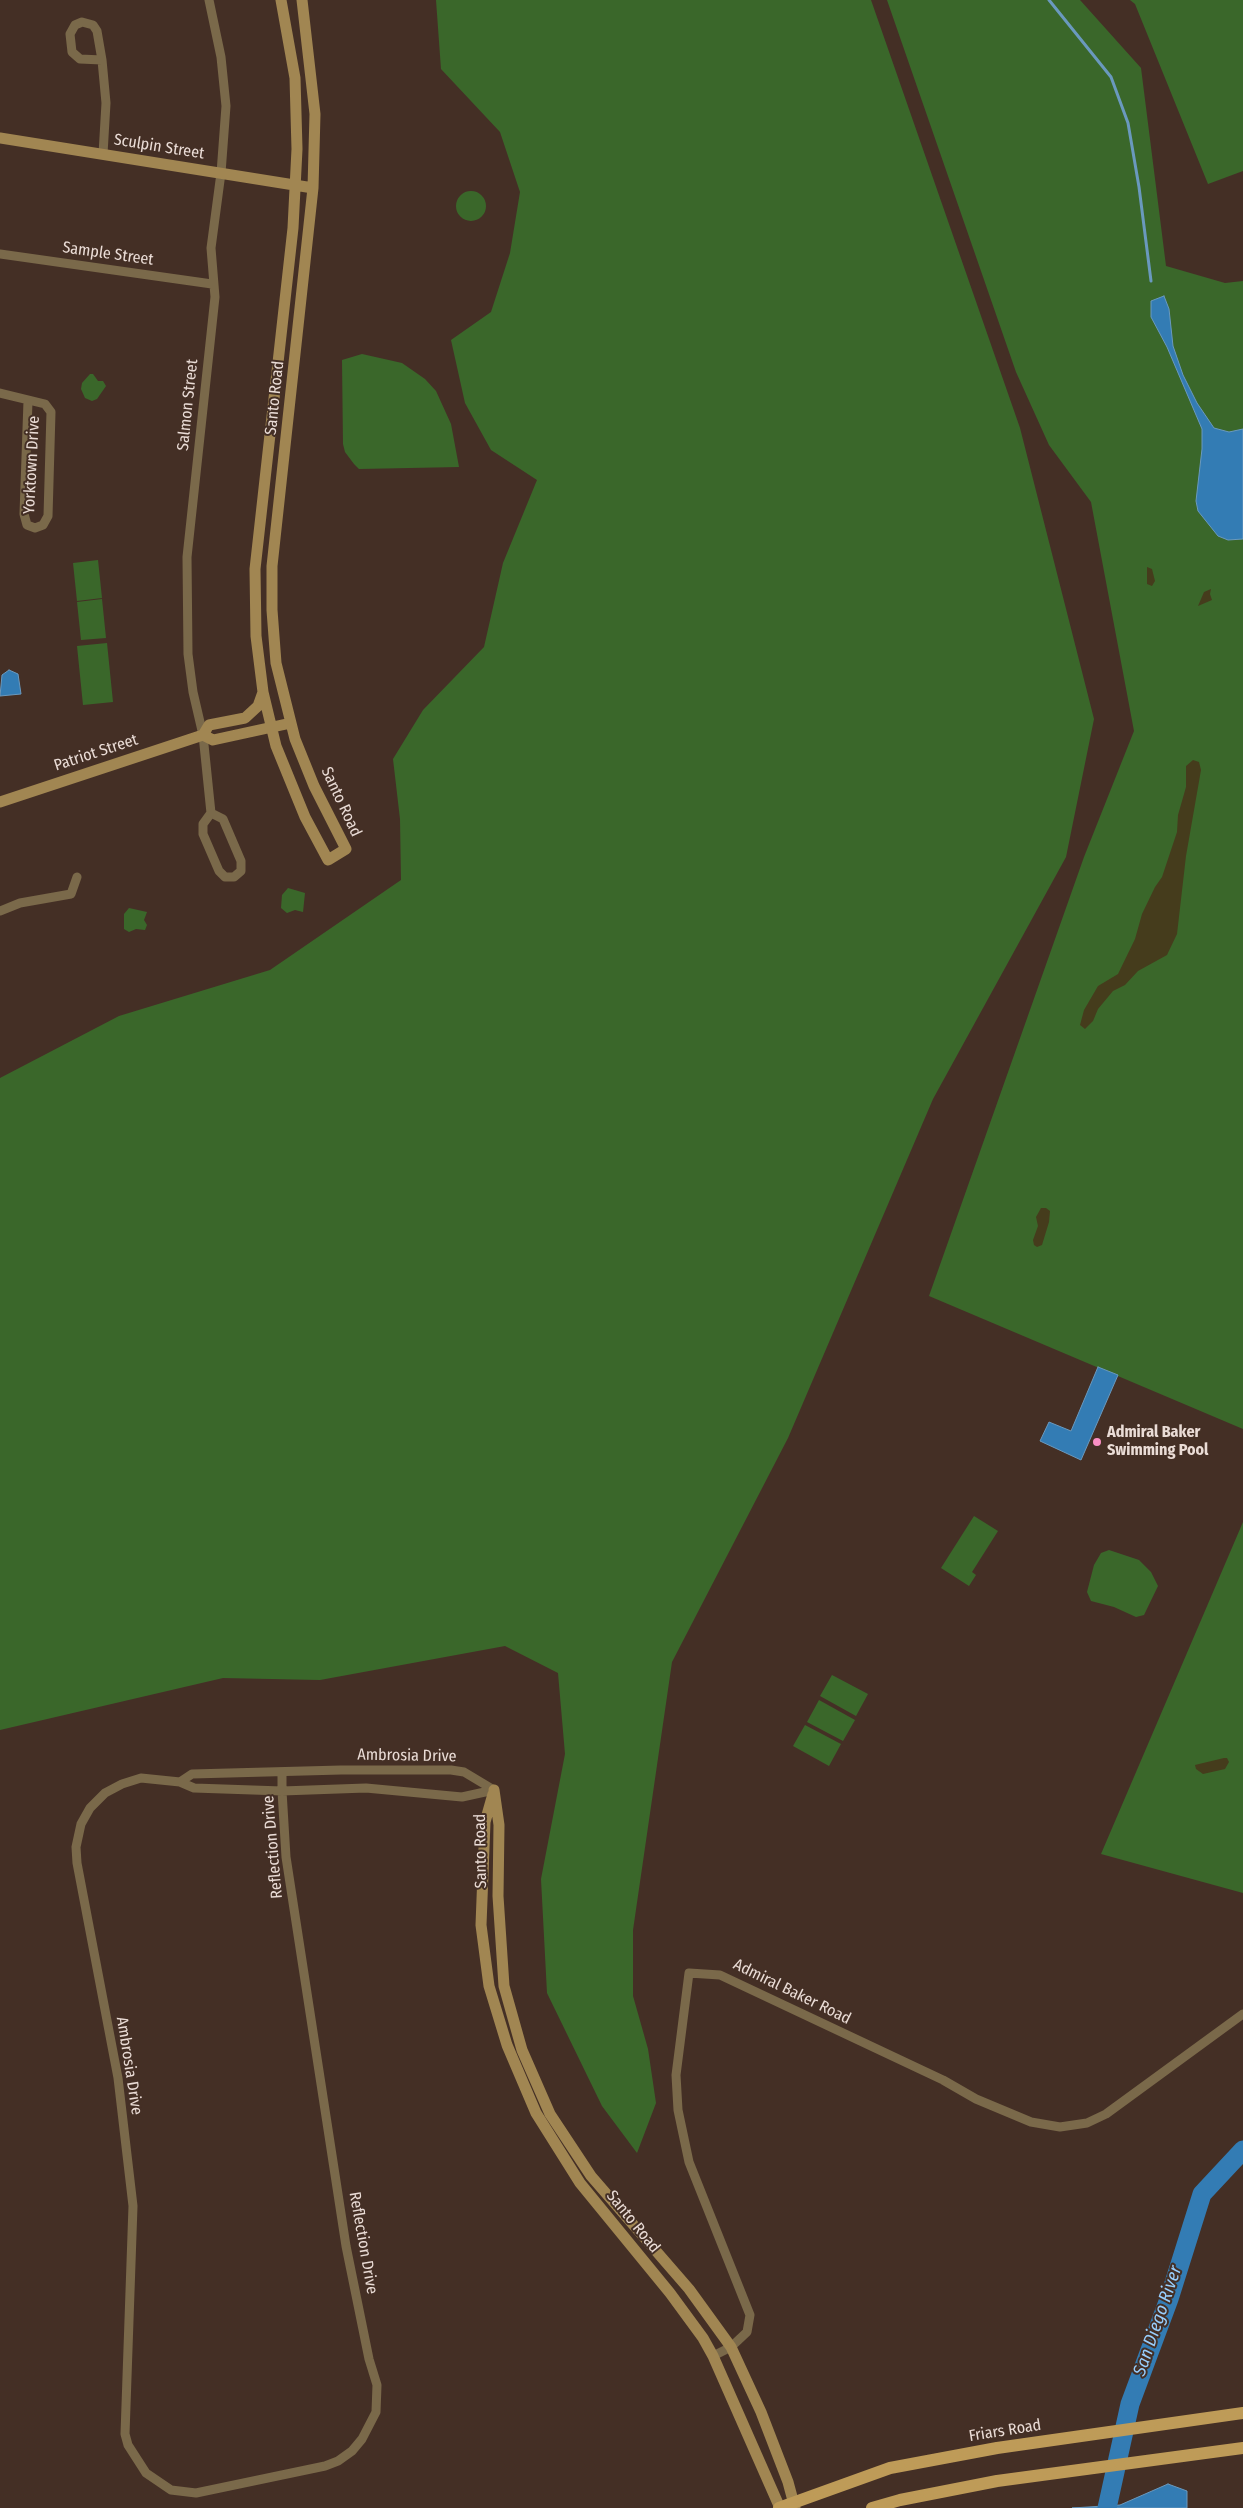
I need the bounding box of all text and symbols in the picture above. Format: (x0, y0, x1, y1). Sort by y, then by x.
street label: Sculpin Street (112, 130, 206, 164)
street label: Sample Street (61, 238, 155, 270)
street label: Salmon Street (174, 358, 202, 452)
street label: Santo Road (262, 360, 288, 436)
street label: Yorktown Drive (20, 415, 44, 515)
street label: Patriot Street (52, 730, 140, 776)
street label: Santo Road (317, 764, 365, 840)
place label: Admiral Baker Swimming Pool (1107, 1423, 1208, 1461)
marker: Admiral Baker Swimming Pool (1091, 1436, 1103, 1448)
street label: Ambrosia Drive (357, 1746, 457, 1766)
street label: Reflection Drive (259, 1795, 287, 1899)
street label: Santo Road (471, 1814, 491, 1888)
street label: Admiral Baker Road (730, 1955, 854, 2029)
street label: Ambrosia Drive (112, 2016, 146, 2116)
street label: Santo Road (602, 2187, 664, 2257)
street label: Reflection Drive (345, 2190, 381, 2296)
water label: San Diego River (1129, 2263, 1187, 2379)
street label: Friars Road (967, 2416, 1043, 2446)

